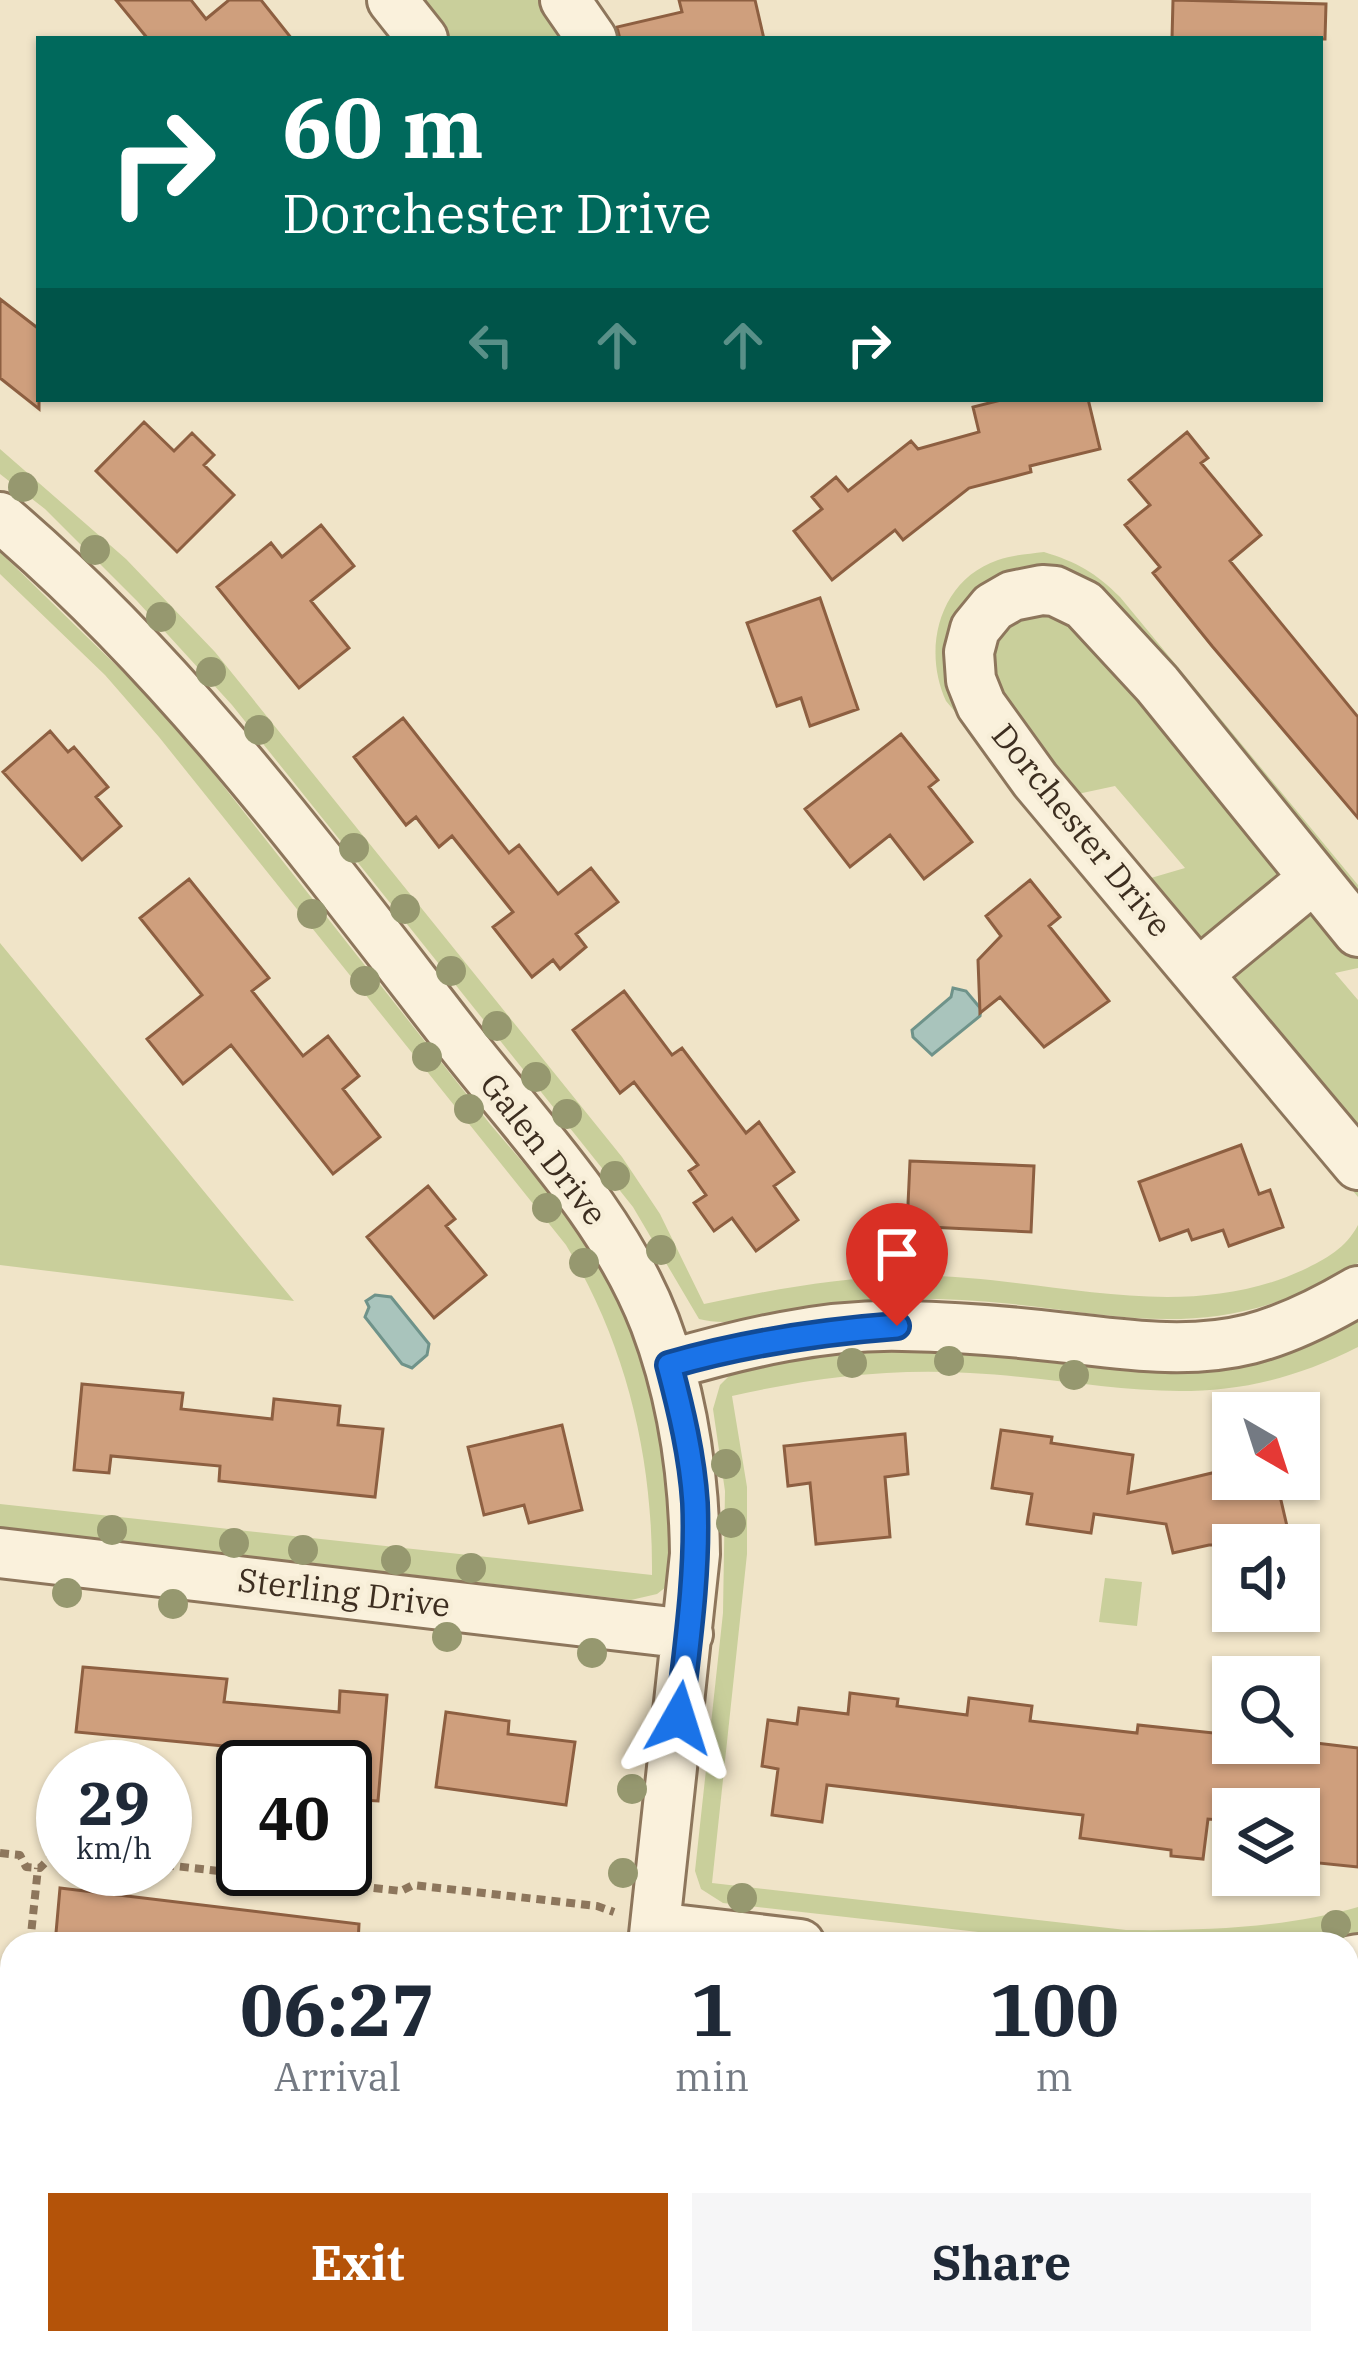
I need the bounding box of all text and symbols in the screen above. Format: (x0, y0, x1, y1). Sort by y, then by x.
text: 60 m (282, 72, 484, 181)
icon: right (84, 84, 240, 240)
text: Dorchester Drive (282, 178, 712, 248)
icon: left (458, 312, 524, 378)
icon: ahead (584, 312, 650, 378)
icon: ahead (710, 312, 776, 378)
icon: right (836, 312, 902, 378)
street label: Dorchester Drive (983, 714, 1182, 945)
street label: Galen Drive (471, 1064, 617, 1234)
pin (846, 1203, 948, 1326)
icon: arrive (864, 1221, 930, 1287)
north arrow (1212, 1392, 1320, 1500)
map controls (1212, 1392, 1320, 1896)
button: sound (1212, 1524, 1320, 1632)
street label: Sterling Drive (235, 1557, 453, 1626)
position arrow (616, 1655, 742, 1781)
button: search (1212, 1656, 1320, 1764)
speed limit sign: 40 (216, 1740, 372, 1896)
text: 29 (78, 1763, 150, 1842)
button: layers (1212, 1788, 1320, 1896)
text: km/h (76, 1828, 152, 1867)
text: 06:27 (240, 1962, 435, 2056)
text: 1 (690, 1962, 734, 2056)
text: 100 (989, 1962, 1119, 2056)
text: Arrival (274, 2051, 401, 2102)
text: min (675, 2051, 749, 2102)
text: m (1036, 2051, 1073, 2102)
button: Exit (48, 2193, 668, 2331)
button: Share (692, 2193, 1311, 2331)

